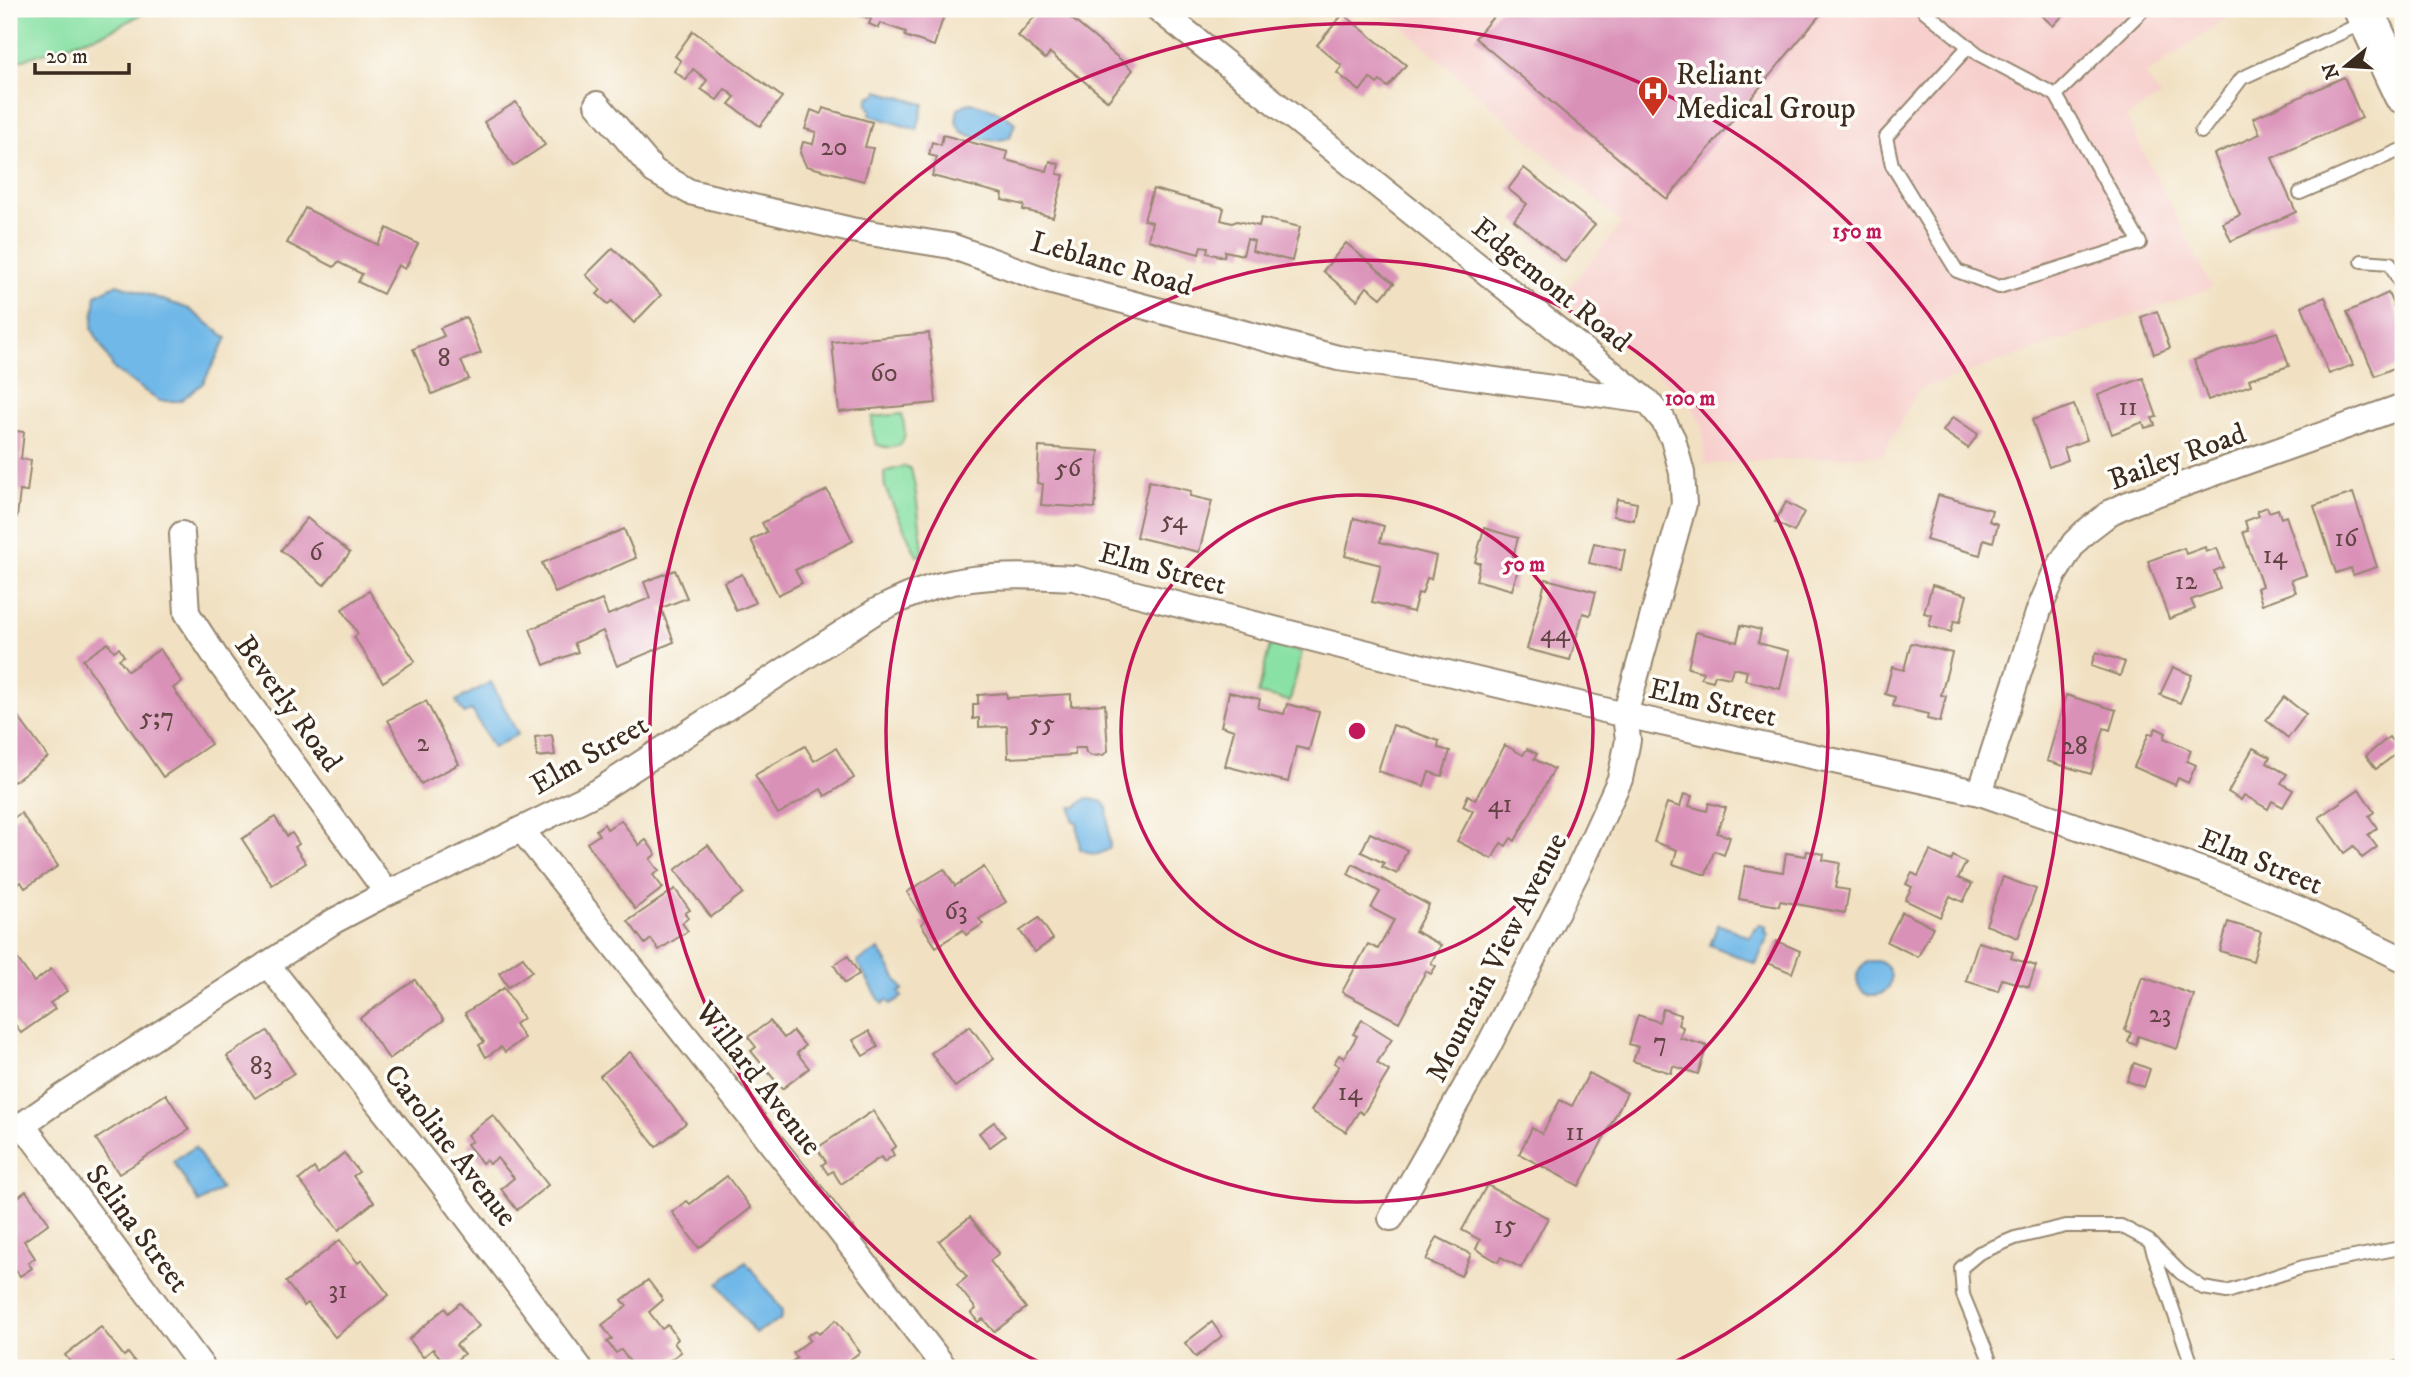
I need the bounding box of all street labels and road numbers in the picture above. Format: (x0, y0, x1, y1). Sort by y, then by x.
street label: Edgemont Road (1464, 210, 1638, 361)
street label: Leblanc Road (1026, 224, 1197, 305)
street label: Bailey Road (2104, 415, 2251, 499)
street label: Elm Street (1095, 535, 1230, 604)
street label: Beverly Road (226, 629, 350, 779)
street label: Elm Street (1645, 671, 1780, 736)
street label: Elm Street (524, 707, 655, 804)
street label: Elm Street (2193, 821, 2328, 904)
street label: Mountain View Avenue (1418, 827, 1576, 1088)
street label: Willard Avenue (686, 994, 829, 1163)
street label: Caroline Avenue (375, 1057, 525, 1235)
street label: Selina Street (77, 1158, 197, 1300)

